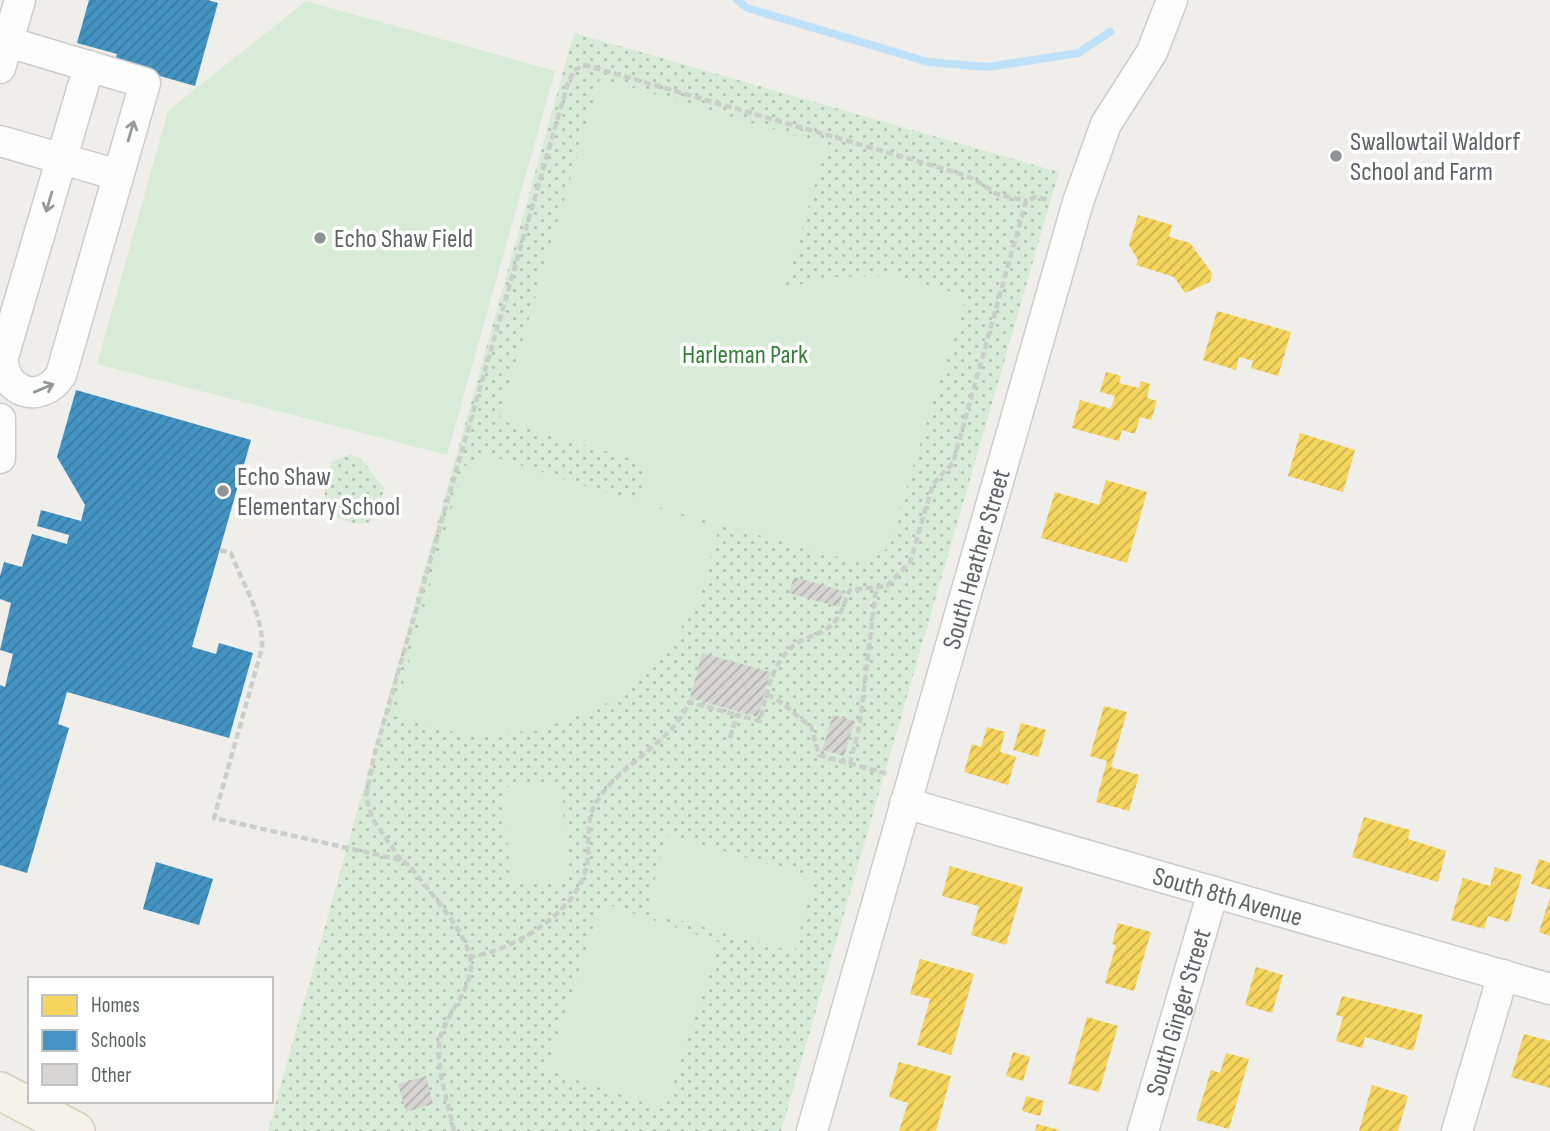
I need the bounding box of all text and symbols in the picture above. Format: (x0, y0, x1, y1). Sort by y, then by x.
one-way arrow (125, 121, 138, 143)
place label: Swallowtail Waldorf School and Farm (1350, 127, 1520, 188)
marker: Swallowtail Waldorf School and Farm (1328, 148, 1344, 164)
one-way arrow (41, 191, 54, 213)
place label: Echo Shaw Field (334, 224, 473, 255)
marker: Echo Shaw Field (312, 230, 328, 246)
park label: Harleman Park (682, 340, 808, 371)
one-way arrow (33, 381, 54, 394)
place label: Echo Shaw Elementary School (237, 462, 400, 523)
street label: South Heather Street (937, 466, 1018, 653)
marker: Echo Shaw Elementary School (215, 483, 231, 499)
street label: South 8th Avenue (1149, 861, 1306, 934)
street label: South Ginger Street (1140, 925, 1218, 1099)
legend (28, 977, 273, 1103)
text: Homes (91, 993, 140, 1018)
text: Schools (91, 1028, 146, 1053)
text: Other (91, 1063, 131, 1088)

